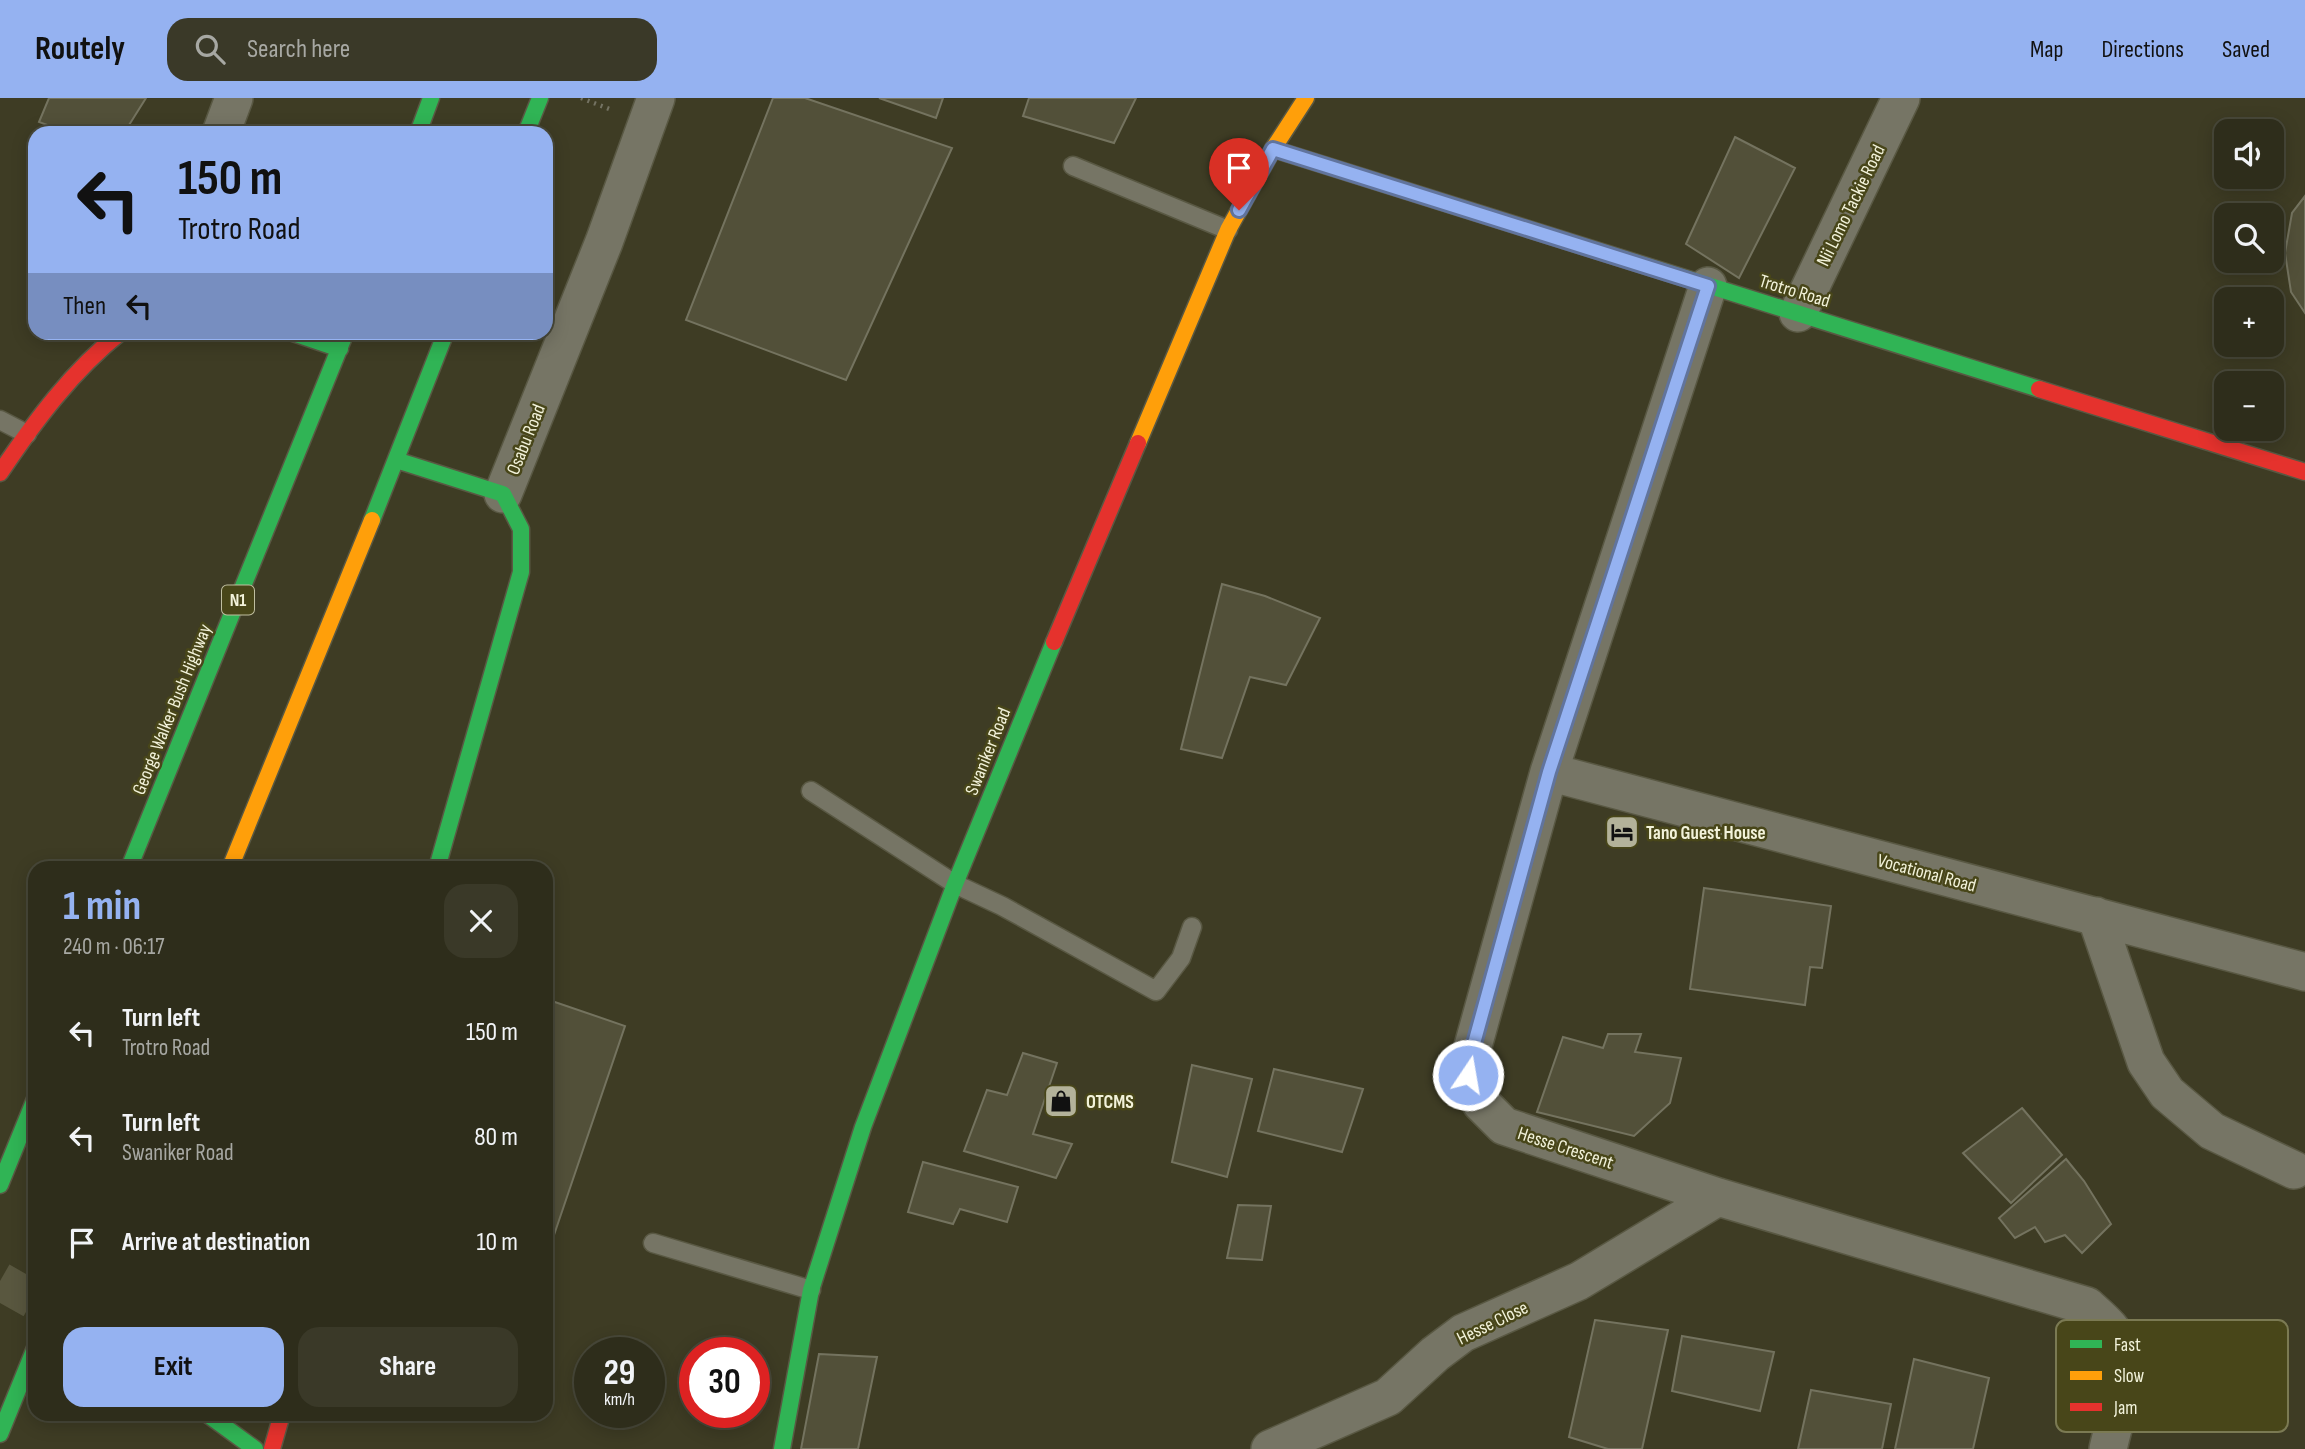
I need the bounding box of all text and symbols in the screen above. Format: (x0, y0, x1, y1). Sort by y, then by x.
search box (167, 18, 657, 81)
text: Routely (35, 29, 125, 69)
icon: search (191, 30, 229, 68)
text: Search here (247, 34, 350, 65)
text: Map (2030, 35, 2063, 64)
text: Directions (2101, 35, 2184, 64)
text: Saved (2222, 35, 2270, 64)
map controls (2214, 119, 2284, 441)
button: sound (2214, 119, 2284, 189)
pin (1209, 138, 1269, 210)
street label: Nii Lomo Tackie Road (1812, 141, 1891, 270)
icon: arrive (1220, 149, 1258, 187)
text: 150 m (178, 150, 282, 209)
icon: left (63, 154, 154, 245)
button: search (2214, 203, 2284, 273)
text: Trotro Road (178, 210, 301, 249)
street label: Trotro Road (1756, 270, 1833, 313)
icon: left (120, 287, 158, 325)
button: + (2214, 287, 2284, 357)
text: Then (63, 291, 106, 322)
button: − (2214, 371, 2284, 441)
street label: Osabu Road (502, 401, 551, 478)
road number: N1 (222, 586, 254, 614)
street label: George Walker Bush Highway (128, 620, 217, 798)
street label: Swaniker Road (960, 704, 1016, 799)
hotel icon: Tano Guest House (1603, 813, 1641, 851)
place label: Tano Guest House (1646, 822, 1766, 845)
street label: Vocational Road (1875, 849, 1979, 898)
text: 1 min (63, 881, 141, 932)
button: close (444, 884, 518, 958)
text: 240 m · 06:17 (63, 933, 164, 961)
text: Turn left (122, 1003, 200, 1034)
icon: left (63, 1014, 101, 1052)
text: 150 m (466, 1017, 518, 1048)
text: Trotro Road (122, 1034, 210, 1062)
position arrow (1431, 1038, 1505, 1112)
shop icon: OTCMS (1042, 1082, 1080, 1120)
place label: OTCMS (1086, 1091, 1134, 1114)
text: Turn left (122, 1108, 200, 1139)
icon: left (63, 1119, 101, 1157)
text: 80 m (474, 1122, 518, 1153)
street label: Hesse Crescent (1515, 1122, 1617, 1175)
text: Swaniker Road (122, 1139, 234, 1167)
icon: arrive (63, 1224, 101, 1262)
text: Arrive at destination (122, 1227, 310, 1258)
text: 10 m (476, 1227, 518, 1258)
street label: Hesse Close (1453, 1296, 1532, 1350)
legend (2056, 1320, 2288, 1432)
button: Exit (63, 1327, 284, 1407)
button: Share (298, 1327, 518, 1407)
text: Fast (2114, 1334, 2141, 1357)
speed limit sign: 30 (679, 1337, 770, 1428)
text: 29 (604, 1352, 635, 1395)
text: Slow (2114, 1365, 2144, 1388)
text: km/h (604, 1389, 635, 1410)
text: Jam (2113, 1397, 2137, 1420)

